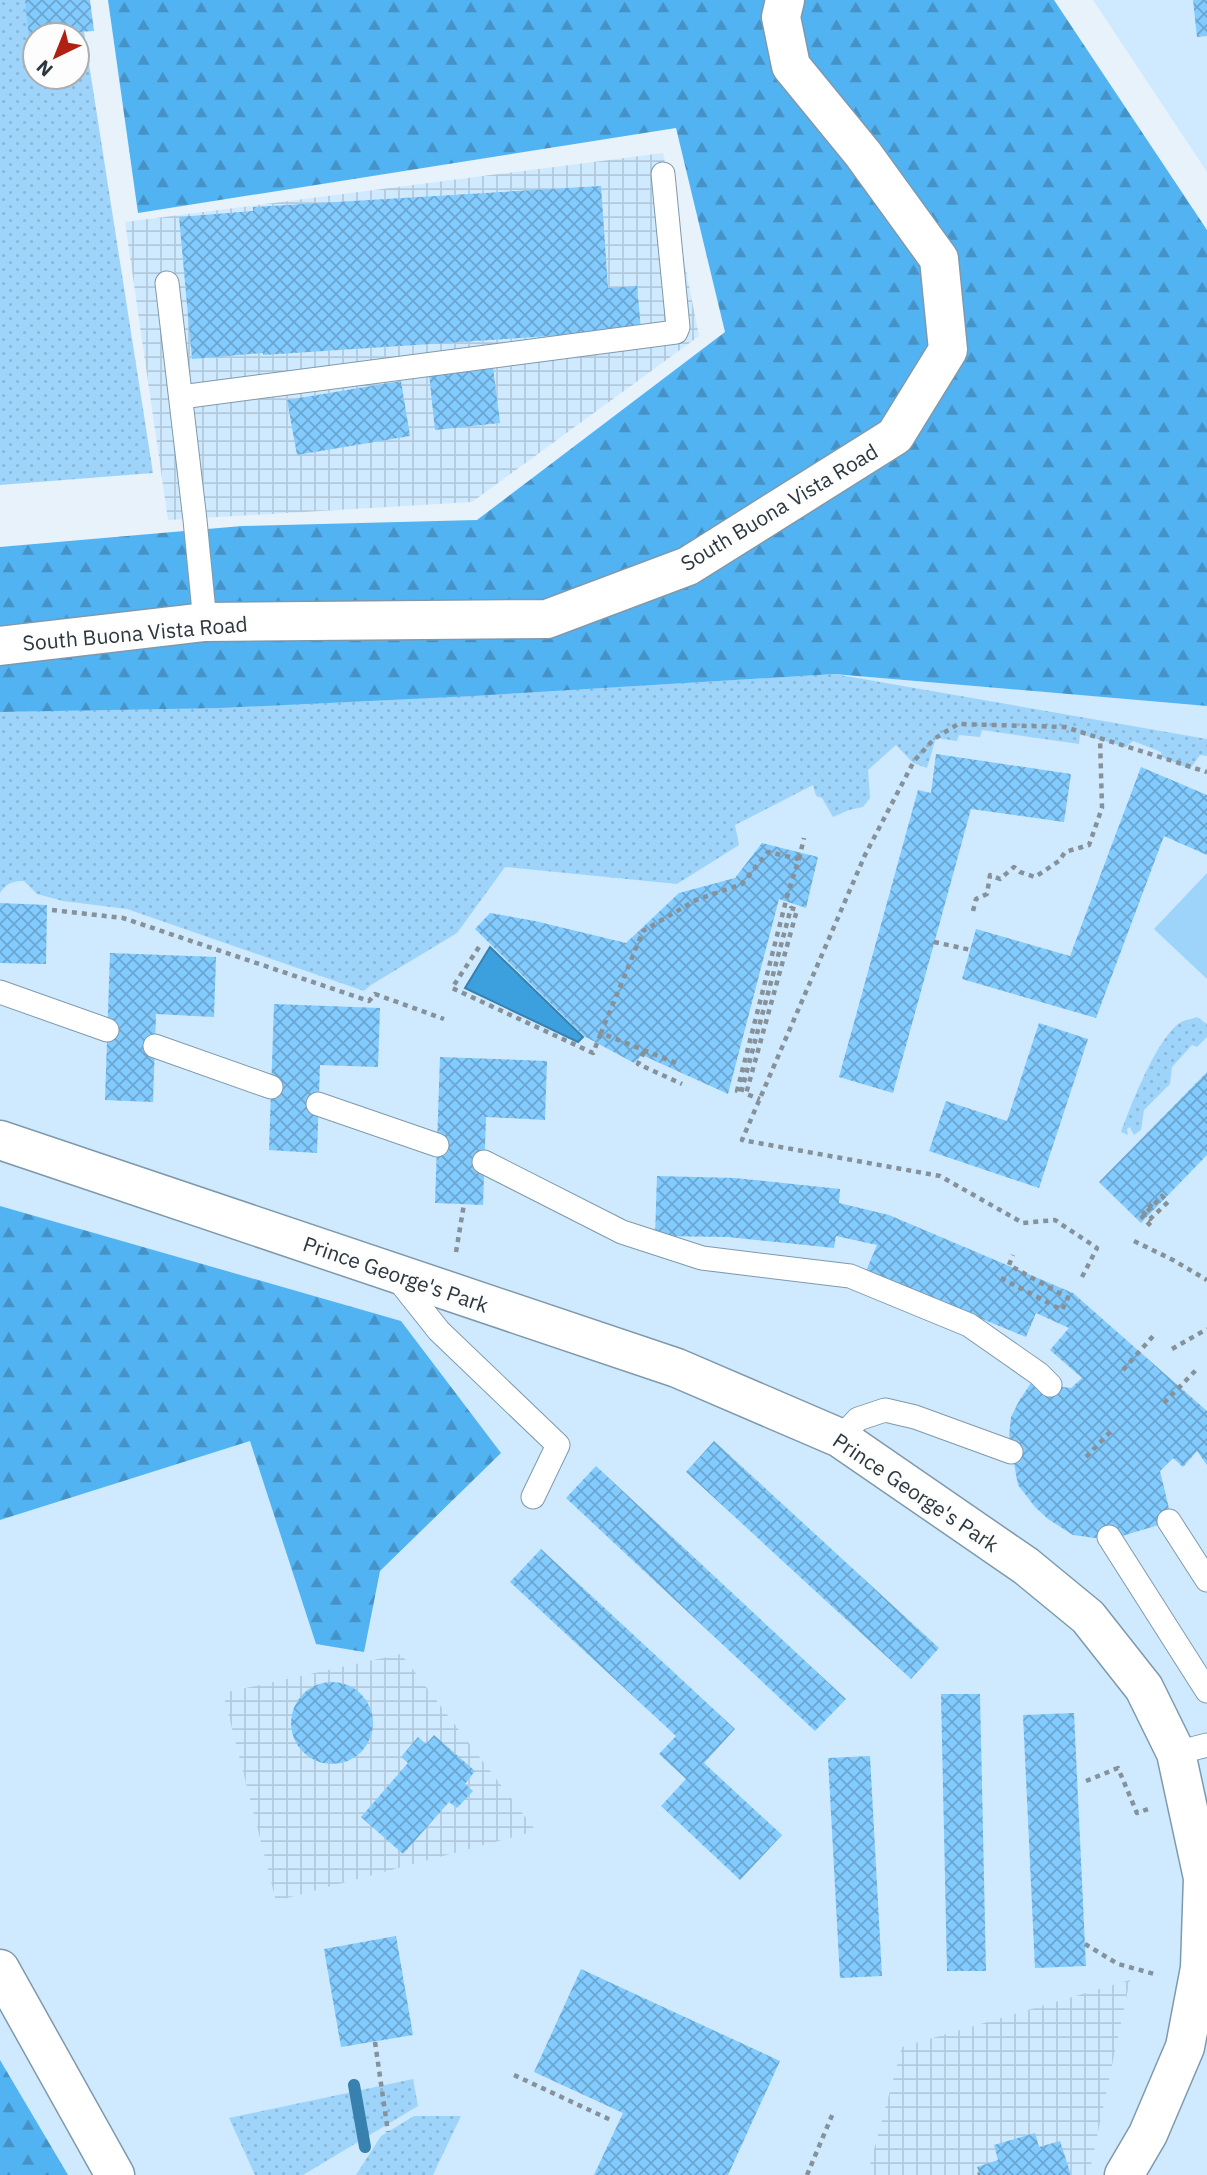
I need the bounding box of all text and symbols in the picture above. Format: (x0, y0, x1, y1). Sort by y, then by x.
north arrow (21, 21, 91, 91)
text: N (31, 55, 58, 82)
street label: South Buona Vista Road (675, 437, 883, 577)
street label: South Buona Vista Road (21, 609, 249, 657)
street label: Prince George's Park (300, 1229, 492, 1319)
street label: Prince George's Park (828, 1426, 1004, 1558)

